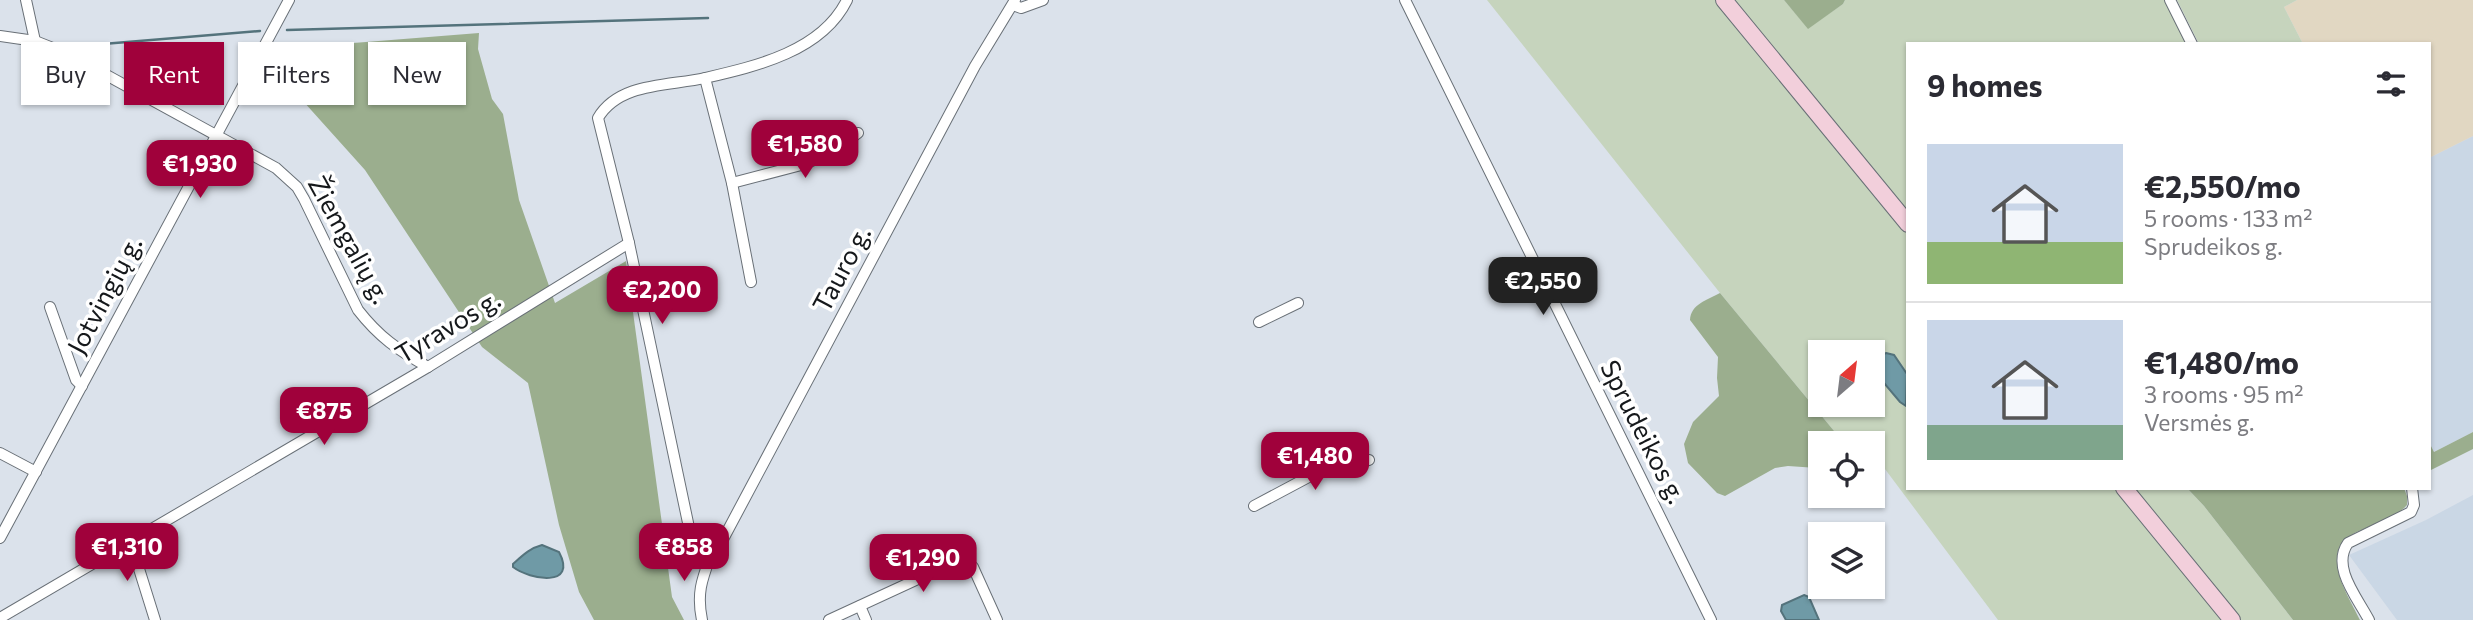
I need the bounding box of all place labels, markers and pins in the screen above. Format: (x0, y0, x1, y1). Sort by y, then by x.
pin: €1,580 (748, 120, 862, 180)
pin: €1,930 (143, 140, 257, 200)
pin: €2,550 (1486, 258, 1600, 317)
pin: €2,200 (605, 266, 719, 326)
pin: €875 (283, 388, 365, 447)
pin: €1,480 (1258, 433, 1372, 492)
pin: €1,310 (70, 524, 184, 583)
pin: €858 (643, 524, 725, 583)
pin: €1,290 (866, 534, 980, 594)

